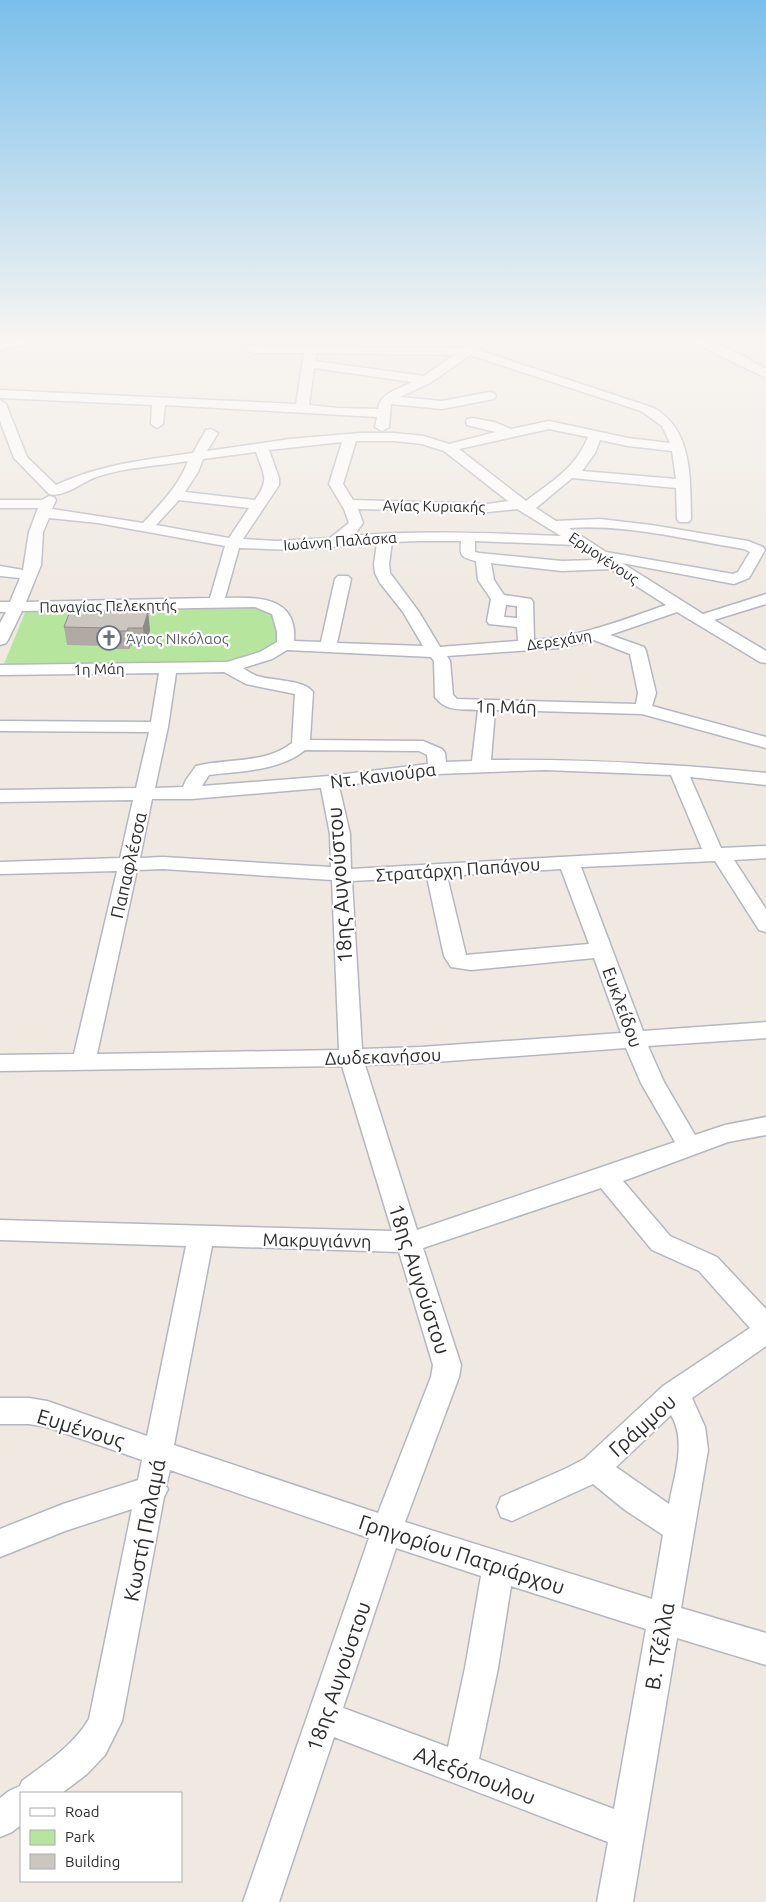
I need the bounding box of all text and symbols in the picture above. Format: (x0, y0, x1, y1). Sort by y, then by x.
street label: Αγίας Κυριακής (383, 497, 486, 515)
street label: Ερμογένους (566, 528, 642, 588)
street label: Ιωάννη Παλάσκα (283, 529, 397, 553)
street label: Παναγίας Πελεκητής (39, 596, 177, 616)
church icon: Άγιος ΝΙκόλαος (96, 625, 122, 651)
street label: Δερεχάνη (525, 626, 593, 654)
place label: Άγιος ΝΙκόλαος (126, 630, 229, 647)
street label: 1η Μάη (73, 660, 125, 678)
street label: 1η Μάη (475, 695, 537, 717)
street label: Ντ. Κανιούρα (329, 759, 437, 791)
street label: 18ης Αυγούστου (322, 806, 356, 964)
street label: Παπαφλέσσα (106, 810, 150, 920)
street label: Στρατάρχη Παπάγου (375, 853, 541, 885)
street label: Ευκλείδου (599, 964, 647, 1050)
street label: Δωδεκανήσου (324, 1044, 442, 1068)
street label: 18ης Αυγούστου (384, 1201, 456, 1357)
street label: Μακρυγιάννη (262, 1229, 372, 1251)
street label: Γράμμου (604, 1389, 680, 1461)
street label: Ευμένους (34, 1403, 128, 1453)
street label: Κωστή Παλαμά (118, 1456, 170, 1603)
street label: Γρηγορίου Πατριάρχου (356, 1509, 568, 1599)
street label: 18ης Αυγούστου (301, 1598, 375, 1754)
street label: Β. Τζέλλα (639, 1600, 679, 1692)
street label: Αλεξόπουλου (411, 1741, 539, 1810)
legend (20, 1792, 182, 1882)
text: Road (65, 1803, 100, 1820)
text: Park (65, 1828, 95, 1845)
text: Building (65, 1853, 120, 1870)

